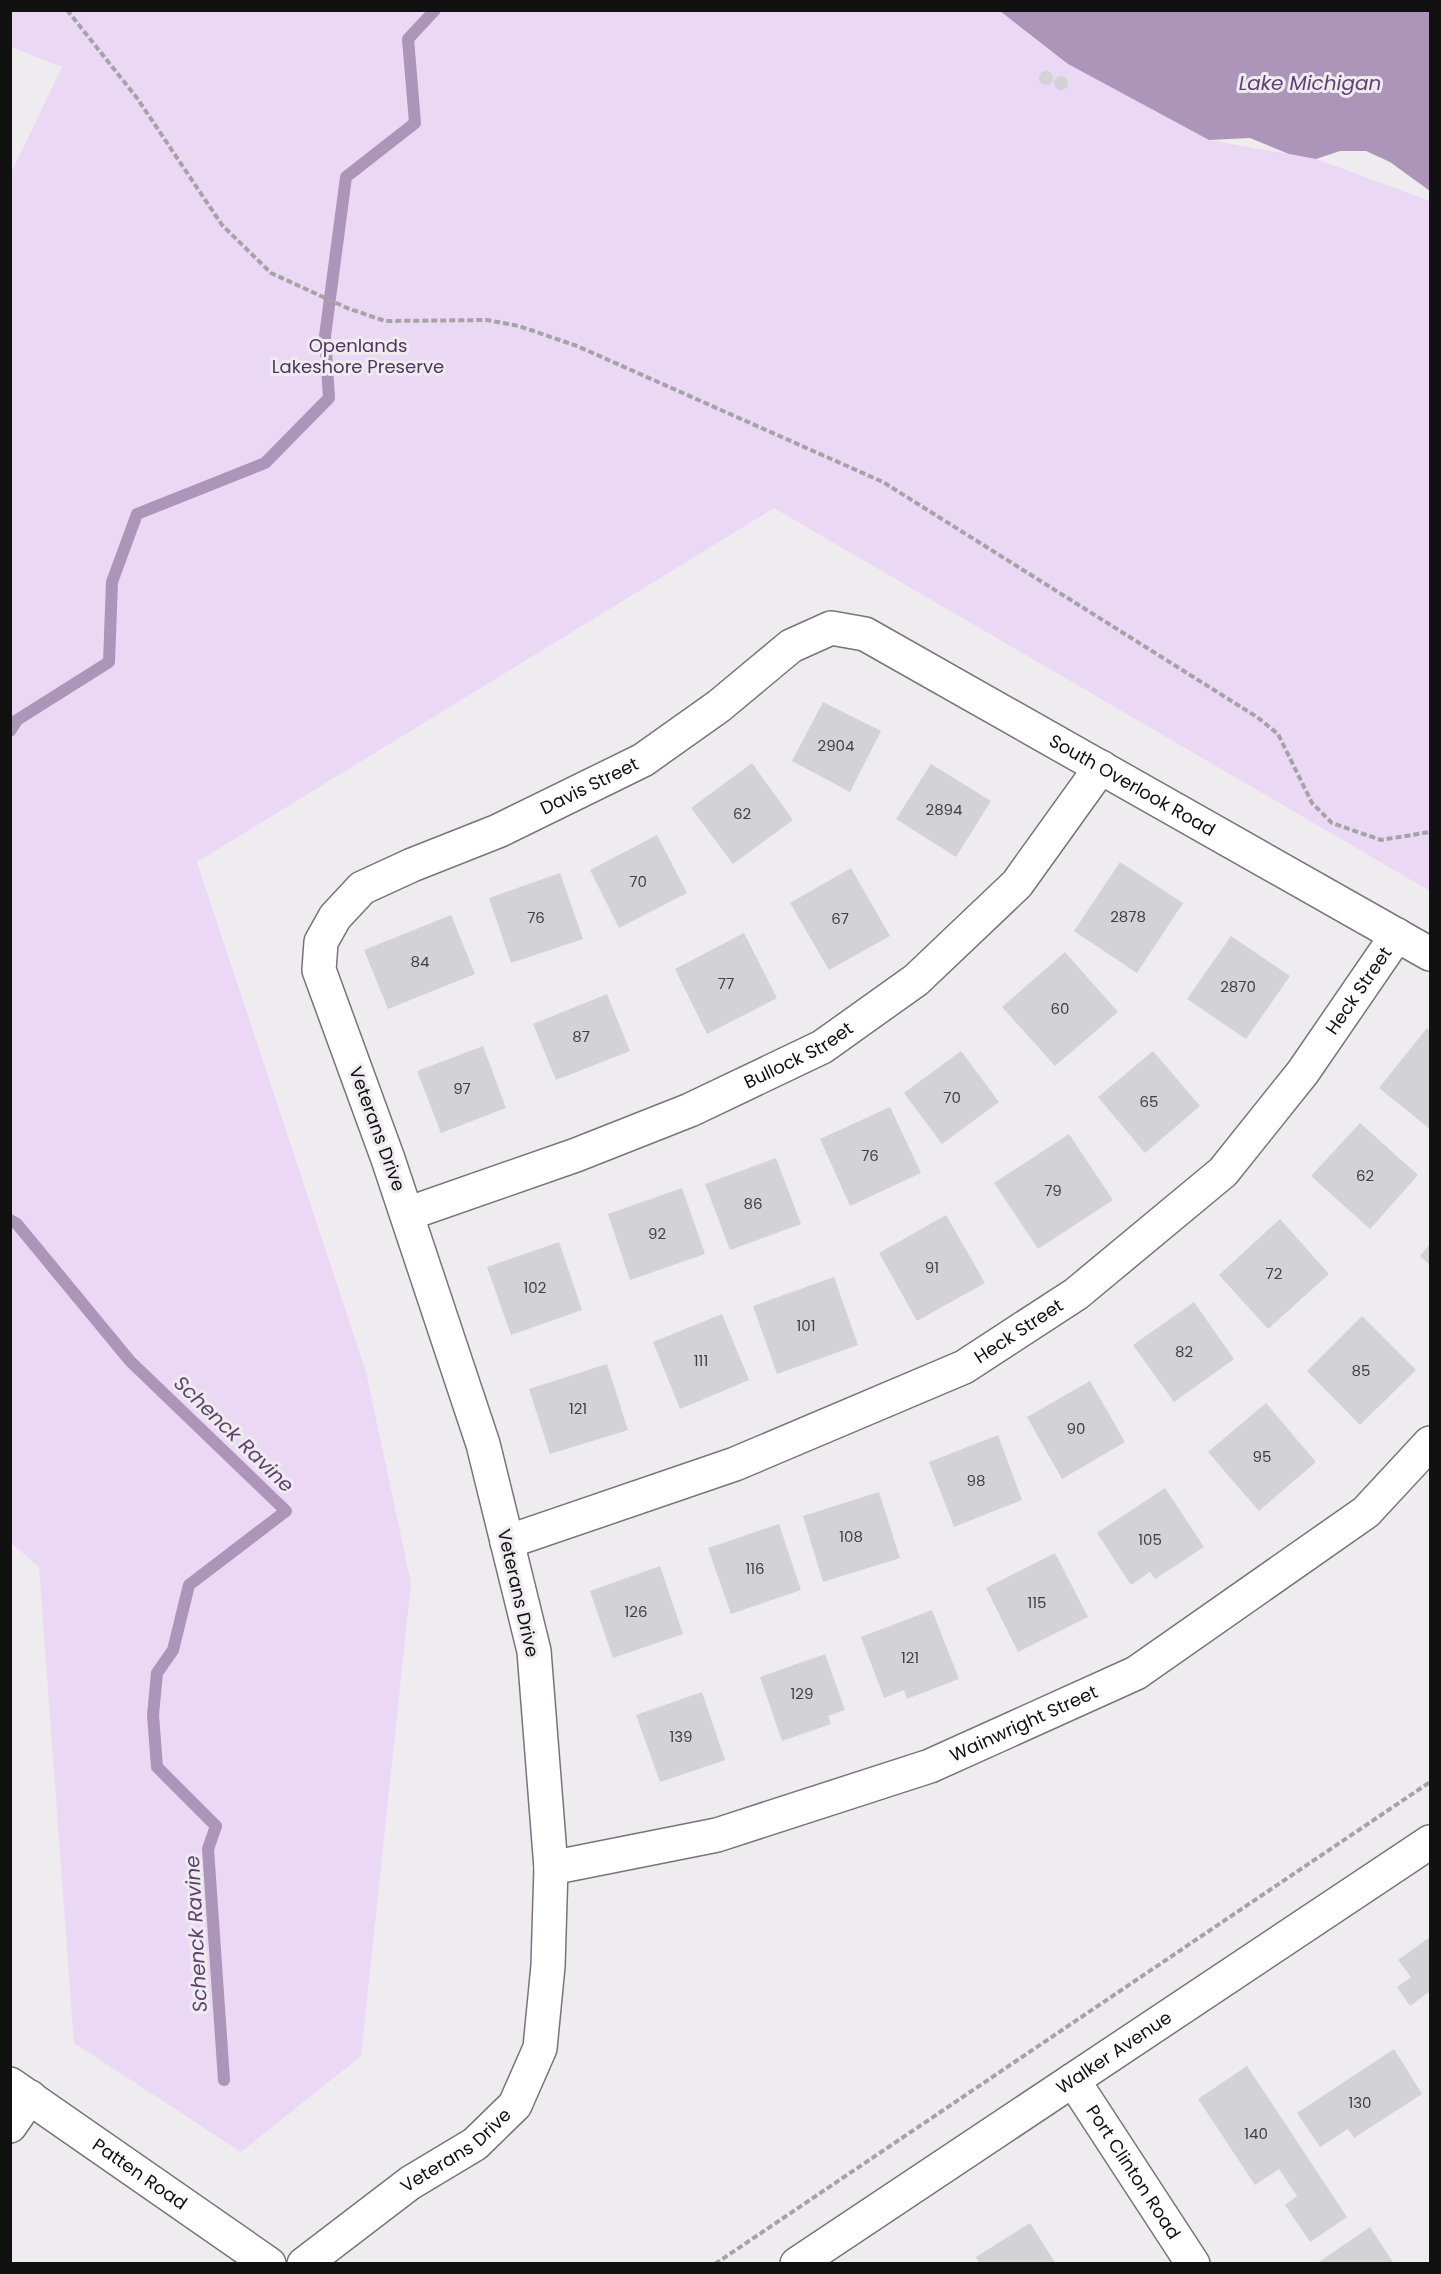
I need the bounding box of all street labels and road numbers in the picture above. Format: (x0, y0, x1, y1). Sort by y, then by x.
street label: South Overlook Road (1045, 728, 1220, 842)
street label: Davis Street (536, 751, 643, 820)
street label: Heck Street (1319, 942, 1397, 1039)
street label: Bullock Street (739, 1016, 858, 1095)
street label: Veterans Drive (343, 1063, 412, 1195)
street label: Heck Street (969, 1293, 1068, 1369)
street label: Veterans Drive (492, 1526, 545, 1659)
street label: Wainwright Street (946, 1679, 1101, 1767)
street label: Walker Avenue (1051, 2005, 1176, 2100)
street label: Port Clinton Road (1081, 2100, 1186, 2244)
street label: Veterans Drive (395, 2102, 516, 2198)
street label: Patten Road (88, 2132, 192, 2215)

